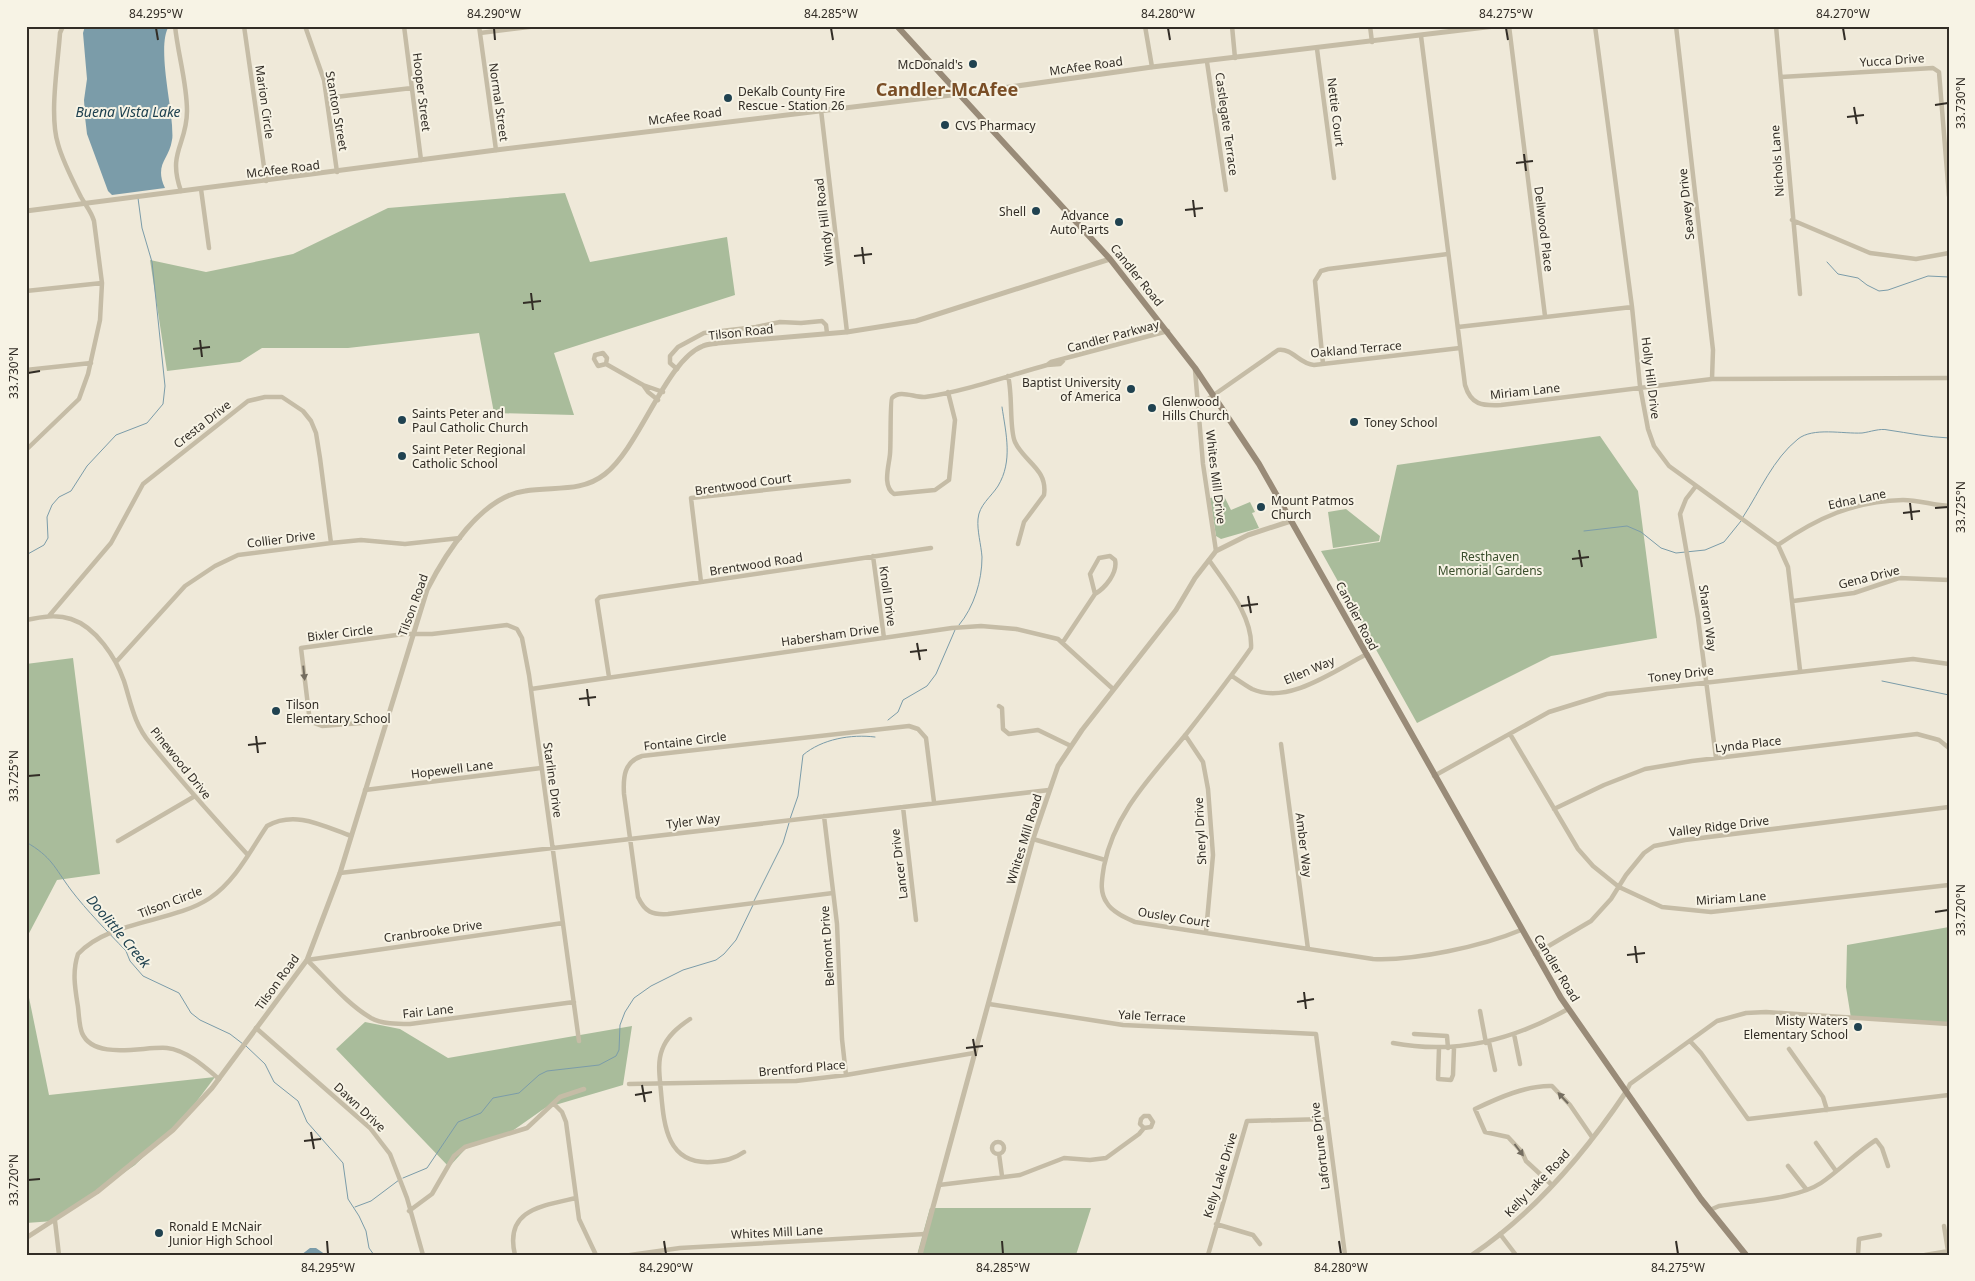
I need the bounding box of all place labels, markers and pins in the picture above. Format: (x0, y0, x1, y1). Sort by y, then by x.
place label: McDonald's (898, 56, 963, 73)
marker: McDonald's (967, 58, 979, 70)
place label: DeKalb County Fire Rescue - Station 26 (738, 83, 846, 114)
marker: DeKalb County Fire Rescue - Station 26 (722, 92, 734, 104)
place label: CVS Pharmacy (955, 117, 1037, 134)
marker: CVS Pharmacy (939, 119, 951, 131)
place label: Shell (999, 203, 1026, 220)
marker: Shell (1030, 205, 1042, 217)
place label: Advance Auto Parts (1050, 207, 1109, 238)
marker: Advance Auto Parts (1113, 216, 1125, 228)
place label: Baptist University of America (1022, 374, 1122, 405)
marker: Baptist University of America (1125, 383, 1137, 395)
place label: Glenwood Hills Church (1162, 393, 1229, 424)
marker: Glenwood Hills Church (1146, 402, 1158, 414)
place label: Saints Peter and Paul Catholic Church (412, 405, 528, 436)
marker: Saints Peter and Paul Catholic Church (396, 414, 408, 426)
place label: Toney School (1364, 414, 1438, 431)
marker: Toney School (1348, 416, 1360, 428)
place label: Saint Peter Regional Catholic School (412, 441, 526, 472)
marker: Saint Peter Regional Catholic School (396, 450, 408, 462)
place label: Mount Patmos Church (1271, 492, 1354, 523)
marker: Mount Patmos Church (1255, 501, 1267, 513)
place label: Tilson Elementary School (286, 696, 391, 727)
marker: Tilson Elementary School (270, 705, 282, 717)
place label: Misty Waters Elementary School (1743, 1012, 1848, 1043)
marker: Misty Waters Elementary School (1852, 1021, 1864, 1033)
place label: Ronald E McNair Junior High School (168, 1218, 273, 1249)
marker: Ronald E McNair Junior High School (153, 1227, 165, 1239)

